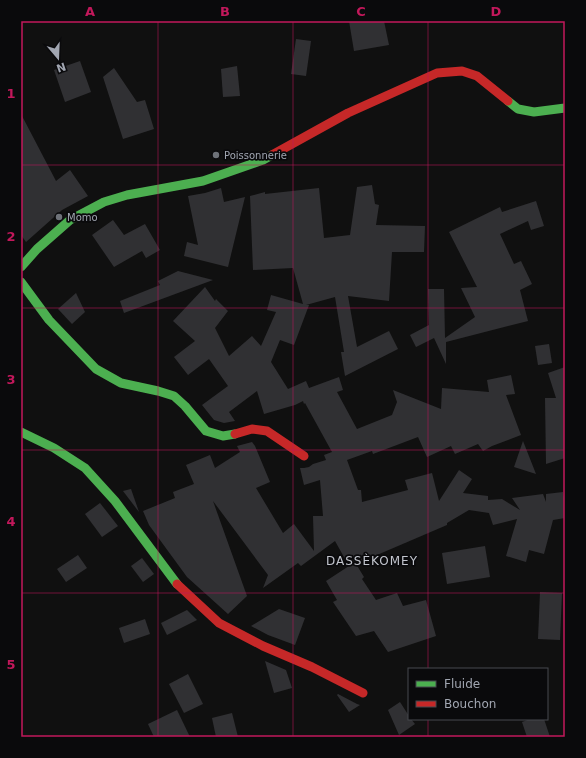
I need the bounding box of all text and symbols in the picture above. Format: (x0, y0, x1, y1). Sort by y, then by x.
text: A (85, 4, 95, 19)
text: B (220, 4, 230, 19)
text: C (356, 4, 366, 19)
text: D (491, 4, 502, 19)
north arrow (38, 38, 78, 78)
text: N (55, 59, 68, 75)
text: 1 (6, 86, 16, 101)
marker: Poissonnerie (211, 150, 221, 160)
place label: Poissonnerie (224, 150, 287, 161)
marker: Momo (54, 212, 64, 222)
place label: Momo (67, 212, 98, 223)
text: 2 (6, 229, 16, 244)
text: 3 (6, 372, 16, 387)
text: 4 (6, 514, 16, 529)
district label: DASSÈKOMEY (326, 553, 418, 568)
text: 5 (6, 657, 16, 672)
legend (408, 668, 548, 720)
text: Fluide (444, 677, 480, 691)
text: Bouchon (444, 697, 496, 711)

